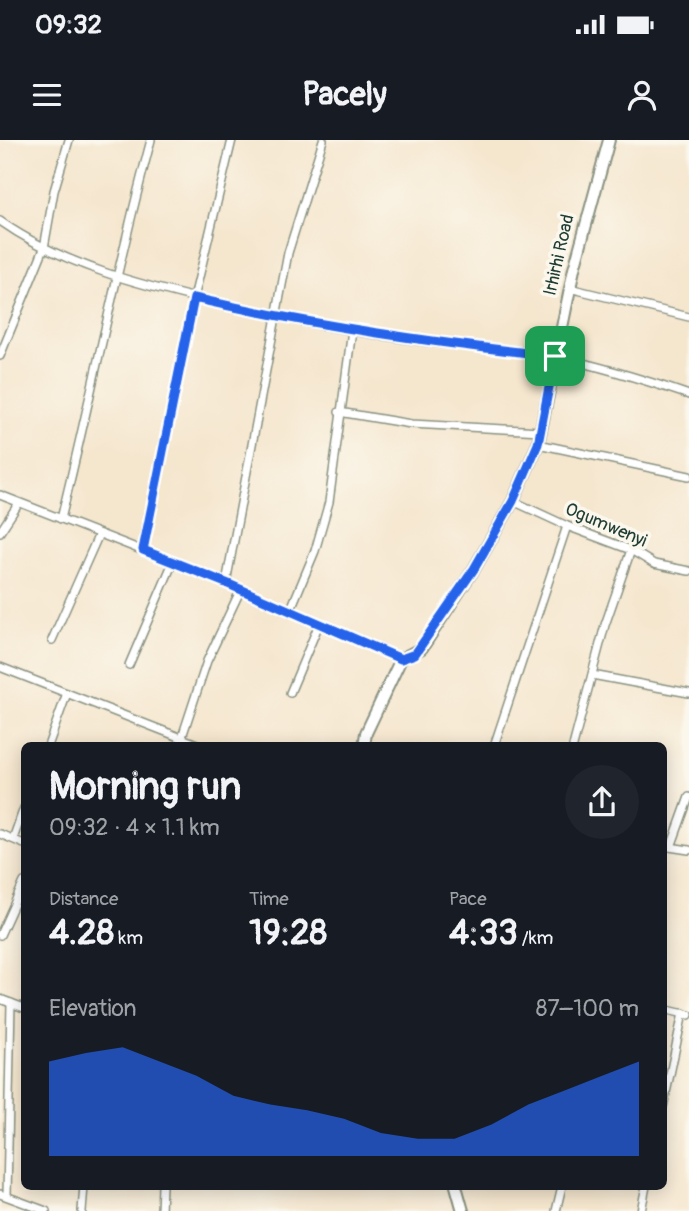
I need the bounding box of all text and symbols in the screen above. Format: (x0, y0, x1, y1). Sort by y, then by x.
text: 09:32 (35, 9, 102, 41)
text: Pacely (302, 75, 387, 115)
icon: menu (28, 76, 66, 114)
icon: person (623, 76, 661, 114)
street label: Irhirhi Road (538, 212, 580, 298)
pin (525, 326, 585, 386)
icon: arrive (536, 337, 574, 375)
street label: Ogumwenyi (562, 498, 650, 552)
text: Morning run (49, 763, 241, 811)
button: share (565, 765, 639, 839)
text: 09:32 · 4 × 1.1 km (49, 813, 220, 842)
text: Distance (49, 887, 118, 911)
text: Time (249, 887, 289, 911)
text: Pace (449, 887, 487, 911)
text: 4.28 (49, 911, 114, 955)
text: 19:28 (249, 911, 327, 955)
text: 4:33 (449, 911, 518, 955)
text: km (114, 926, 143, 950)
text: /km (518, 926, 553, 950)
text: Elevation (49, 994, 137, 1023)
text: 87–100 m (536, 994, 639, 1023)

